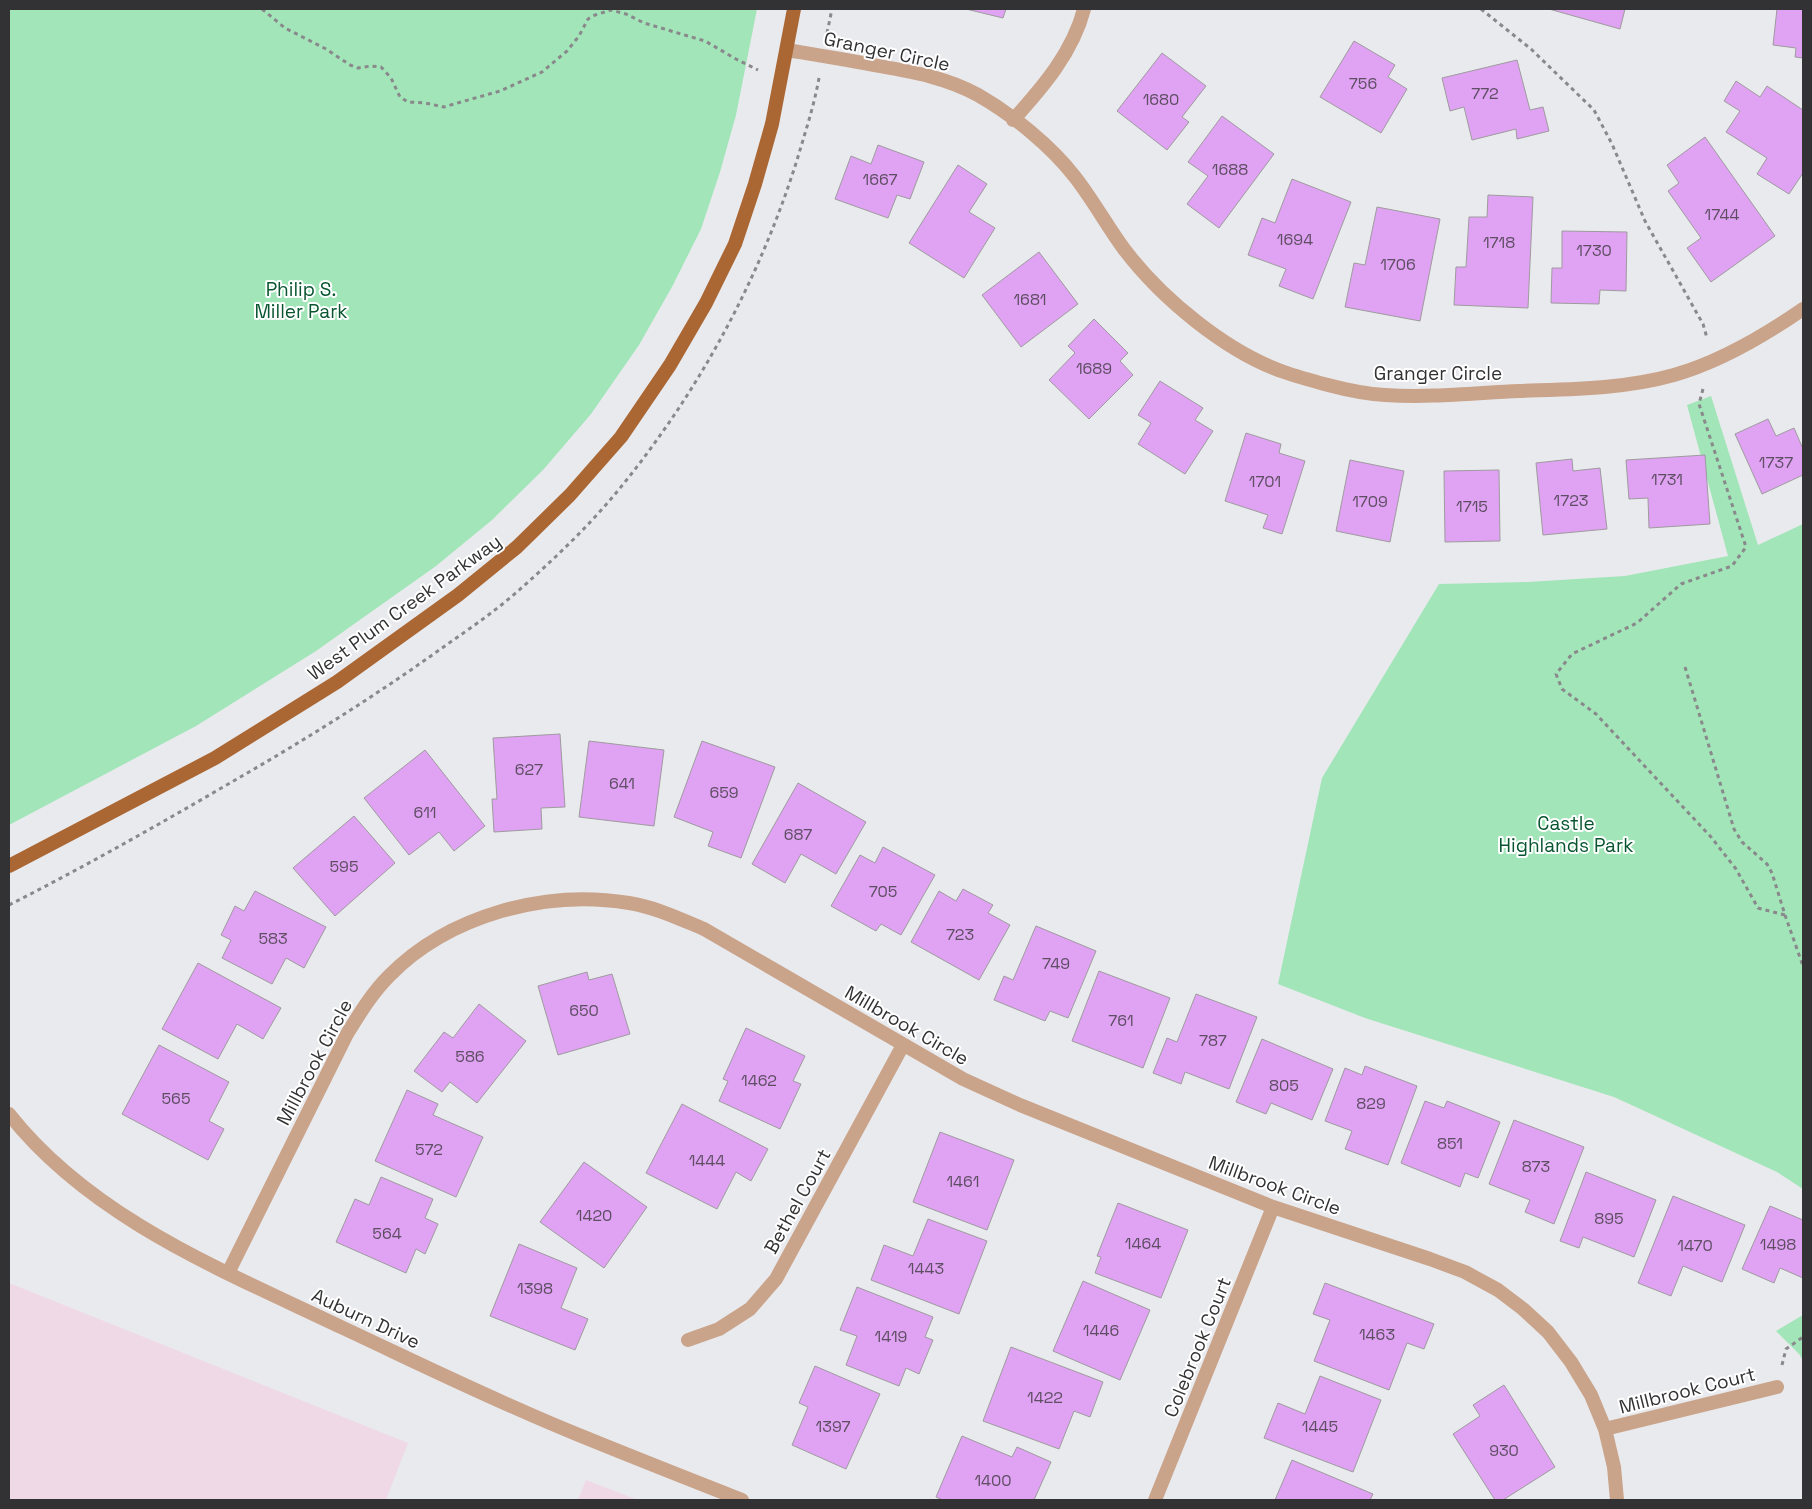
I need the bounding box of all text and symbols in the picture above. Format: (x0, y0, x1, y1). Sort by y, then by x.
street label: Granger Circle (822, 26, 952, 77)
house number: 756 (1349, 73, 1377, 94)
house number: 772 (1471, 83, 1499, 104)
house number: 1680 (1143, 89, 1179, 110)
house number: 1688 (1212, 159, 1248, 180)
house number: 1667 (862, 169, 898, 190)
house number: 1744 (1705, 204, 1739, 225)
house number: 1694 (1277, 229, 1313, 250)
house number: 1718 (1483, 232, 1515, 253)
house number: 1730 (1576, 240, 1612, 261)
house number: 1706 (1380, 254, 1416, 275)
park label: Philip S. Miller Park (254, 277, 348, 324)
house number: 1681 (1013, 289, 1047, 310)
house number: 1689 (1076, 358, 1112, 379)
street label: Granger Circle (1374, 361, 1502, 386)
house number: 1737 (1759, 452, 1793, 473)
house number: 1731 (1651, 469, 1683, 490)
house number: 1701 (1249, 471, 1281, 492)
house number: 1723 (1554, 490, 1588, 511)
house number: 1709 (1352, 491, 1388, 512)
house number: 1715 (1456, 496, 1488, 517)
street label: West Plum Creek Parkway (303, 529, 506, 686)
house number: 627 (515, 759, 543, 780)
house number: 641 (609, 773, 635, 794)
house number: 659 (709, 782, 739, 803)
house number: 611 (413, 802, 437, 823)
park label: Castle Highlands Park (1499, 811, 1633, 858)
house number: 687 (784, 824, 812, 845)
house number: 595 (330, 856, 358, 877)
house number: 705 (869, 881, 897, 902)
house number: 723 (946, 924, 974, 945)
house number: 583 (258, 928, 288, 949)
house number: 749 (1042, 953, 1070, 974)
street label: Millbrook Circle (840, 980, 973, 1071)
street label: Millbrook Circle (271, 995, 358, 1129)
house number: 650 (569, 1000, 599, 1021)
house number: 761 (1108, 1010, 1134, 1031)
house number: 787 (1199, 1030, 1227, 1051)
house number: 586 (455, 1046, 485, 1067)
house number: 1462 (741, 1070, 777, 1091)
house number: 805 (1269, 1075, 1299, 1096)
house number: 565 (162, 1088, 190, 1109)
house number: 829 (1356, 1093, 1386, 1114)
house number: 851 (1437, 1133, 1463, 1154)
house number: 572 (415, 1139, 443, 1160)
street label: Bethel Court (758, 1144, 837, 1258)
house number: 1444 (689, 1150, 725, 1171)
street label: Millbrook Circle (1205, 1150, 1344, 1221)
house number: 873 (1522, 1156, 1550, 1177)
house number: 1461 (946, 1171, 980, 1192)
house number: 1420 (576, 1205, 612, 1226)
house number: 895 (1594, 1208, 1624, 1229)
house number: 564 (372, 1223, 402, 1244)
house number: 1464 (1125, 1233, 1161, 1254)
house number: 1498 (1760, 1234, 1796, 1255)
house number: 1470 (1677, 1235, 1713, 1256)
house number: 1443 (908, 1258, 944, 1279)
street label: Colebrook Court (1158, 1273, 1237, 1421)
house number: 1398 (517, 1278, 553, 1299)
street label: Auburn Drive (308, 1282, 424, 1354)
house number: 1446 (1083, 1320, 1119, 1341)
house number: 1463 (1359, 1324, 1395, 1345)
house number: 1419 (875, 1326, 907, 1347)
street label: Millbrook Court (1616, 1361, 1758, 1419)
house number: 1422 (1027, 1387, 1063, 1408)
house number: 1397 (816, 1416, 850, 1437)
house number: 1445 (1302, 1416, 1338, 1437)
house number: 930 (1489, 1440, 1519, 1461)
house number: 1400 (974, 1470, 1012, 1491)

